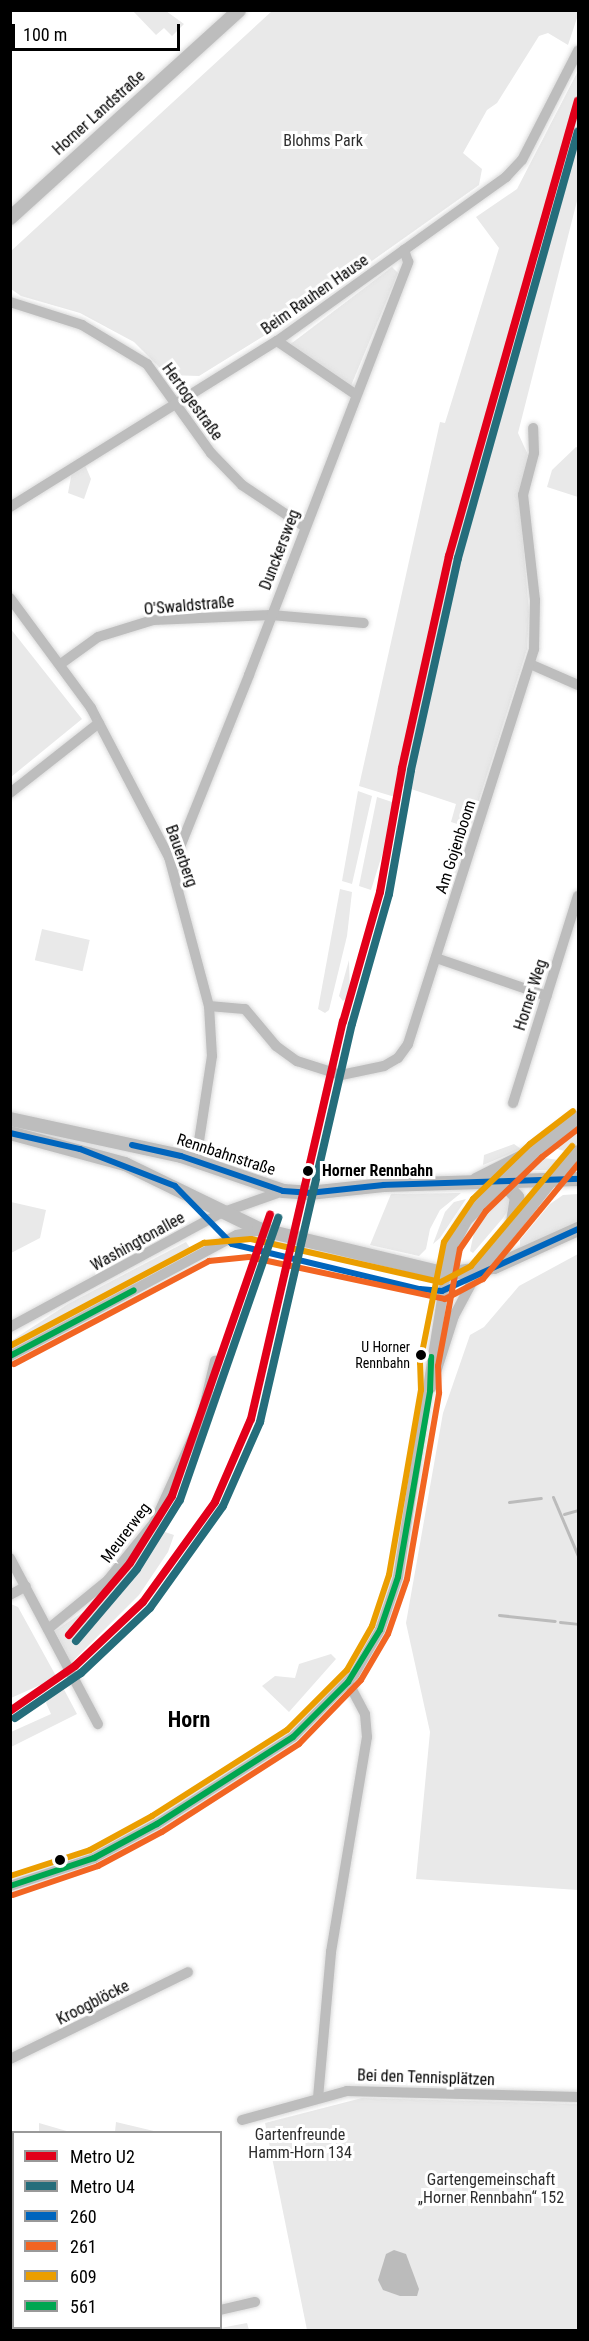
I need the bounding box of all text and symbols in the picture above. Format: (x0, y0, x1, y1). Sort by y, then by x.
scale bar (15, 12, 183, 50)
text: 100 m (23, 24, 67, 45)
street label: Horner Landstraße (49, 66, 149, 160)
park label: Blohms Park (283, 131, 363, 151)
street label: Beim Rauhen Hause (258, 251, 372, 339)
street label: Hertogestraße (158, 360, 226, 444)
street label: Dunckersweg (256, 507, 304, 593)
street label: O'Swaldstraße (143, 592, 235, 620)
street label: Am Gojenboom (432, 798, 480, 896)
street label: Bauerberg (161, 822, 201, 890)
street label: Horner Weg (510, 957, 552, 1033)
street label: Rennbahnstraße (174, 1130, 278, 1180)
place label: Horner Rennbahn (322, 1161, 433, 1181)
marker: Horner Rennbahn (299, 1162, 317, 1180)
street label: Washingtonallee (88, 1208, 188, 1276)
place label: U Horner Rennbahn (355, 1339, 410, 1372)
marker: U Horner Rennbahn (415, 1349, 427, 1361)
street label: Meurerweg (97, 1499, 155, 1567)
district label: Horn (168, 1707, 210, 1733)
unlabelled marker (54, 1854, 66, 1866)
street label: Kroogblöcke (53, 1977, 133, 2029)
street label: Bei den Tennisplätzen (357, 2066, 495, 2090)
park label: Gartenfreunde Hamm-Horn 134 (248, 2125, 352, 2163)
legend (12, 2131, 222, 2329)
text: Metro U2 (70, 2146, 135, 2167)
park label: Gartengemeinschaft „Horner Rennbahn“ 152 (418, 2170, 564, 2208)
text: Metro U4 (70, 2176, 135, 2197)
text: 260 (70, 2206, 97, 2227)
text: 261 (70, 2236, 97, 2257)
text: 609 (70, 2266, 97, 2287)
text: 561 (70, 2296, 97, 2317)

